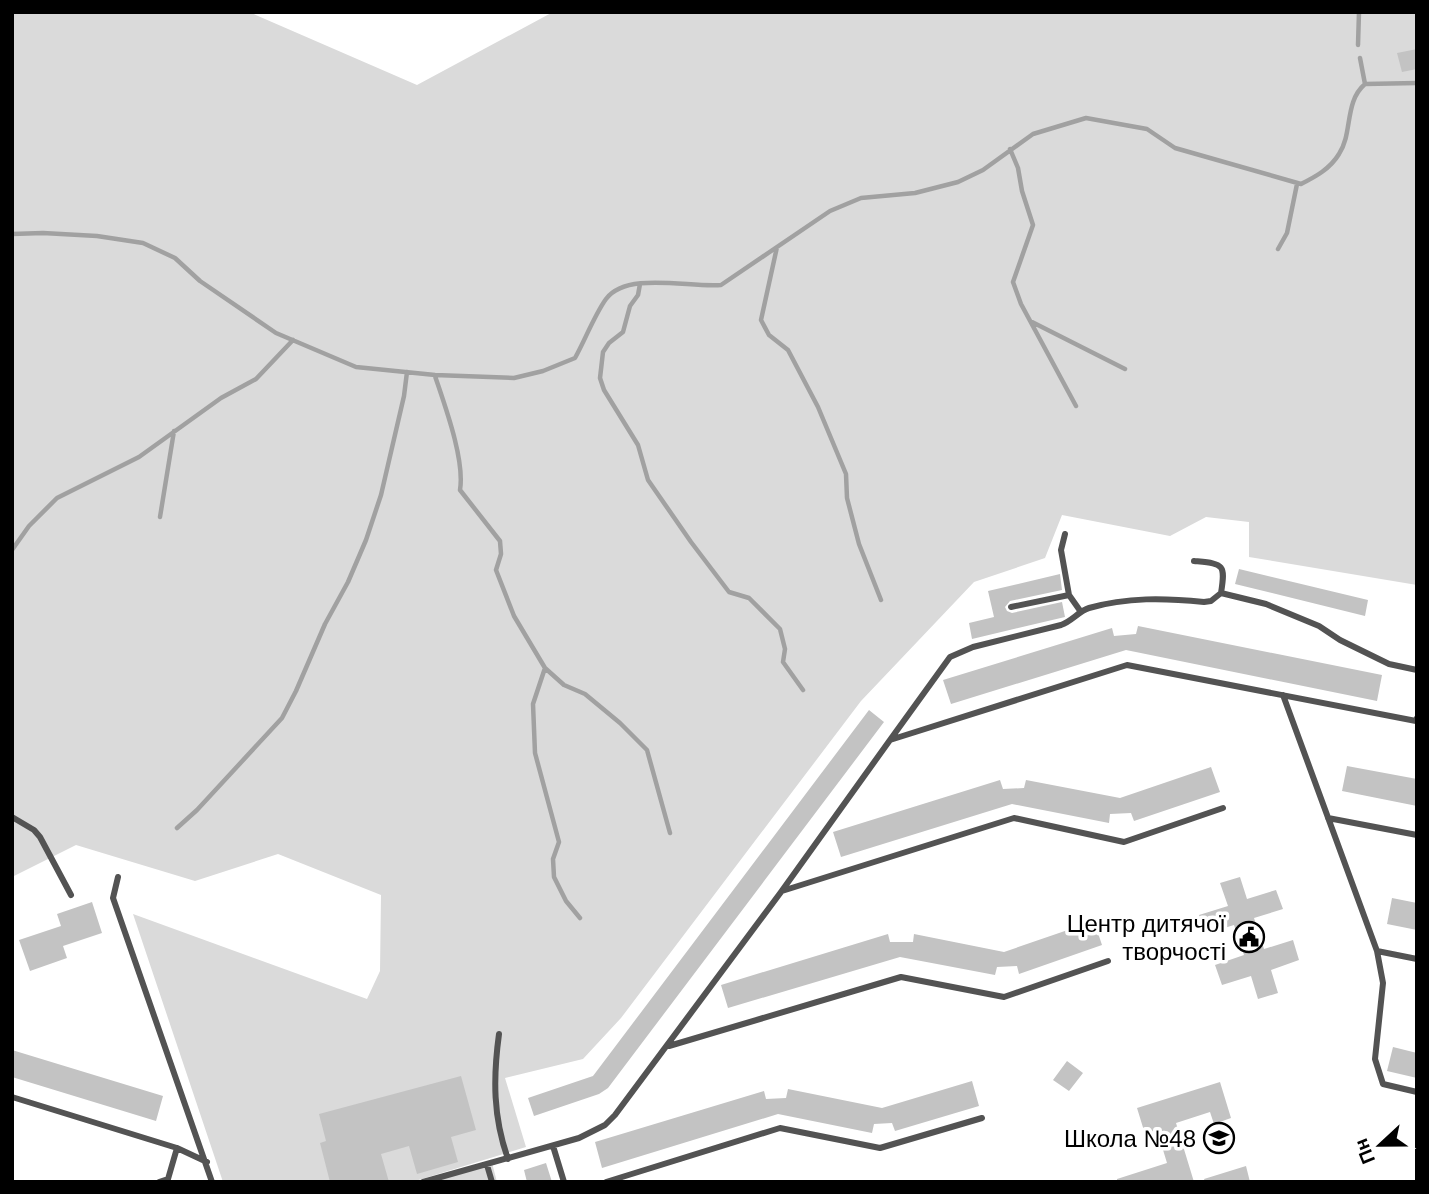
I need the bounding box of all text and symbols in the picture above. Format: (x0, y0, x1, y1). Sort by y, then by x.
place label: Центр дитячої творчості (1067, 910, 1226, 965)
public building icon: Центр дитячої творчості (1232, 920, 1266, 954)
north arrow (1345, 1110, 1415, 1180)
school or university icon: Школа №48 (1202, 1121, 1236, 1155)
place label: Школа №48 (1064, 1125, 1196, 1152)
text: Пн (1350, 1136, 1379, 1167)

